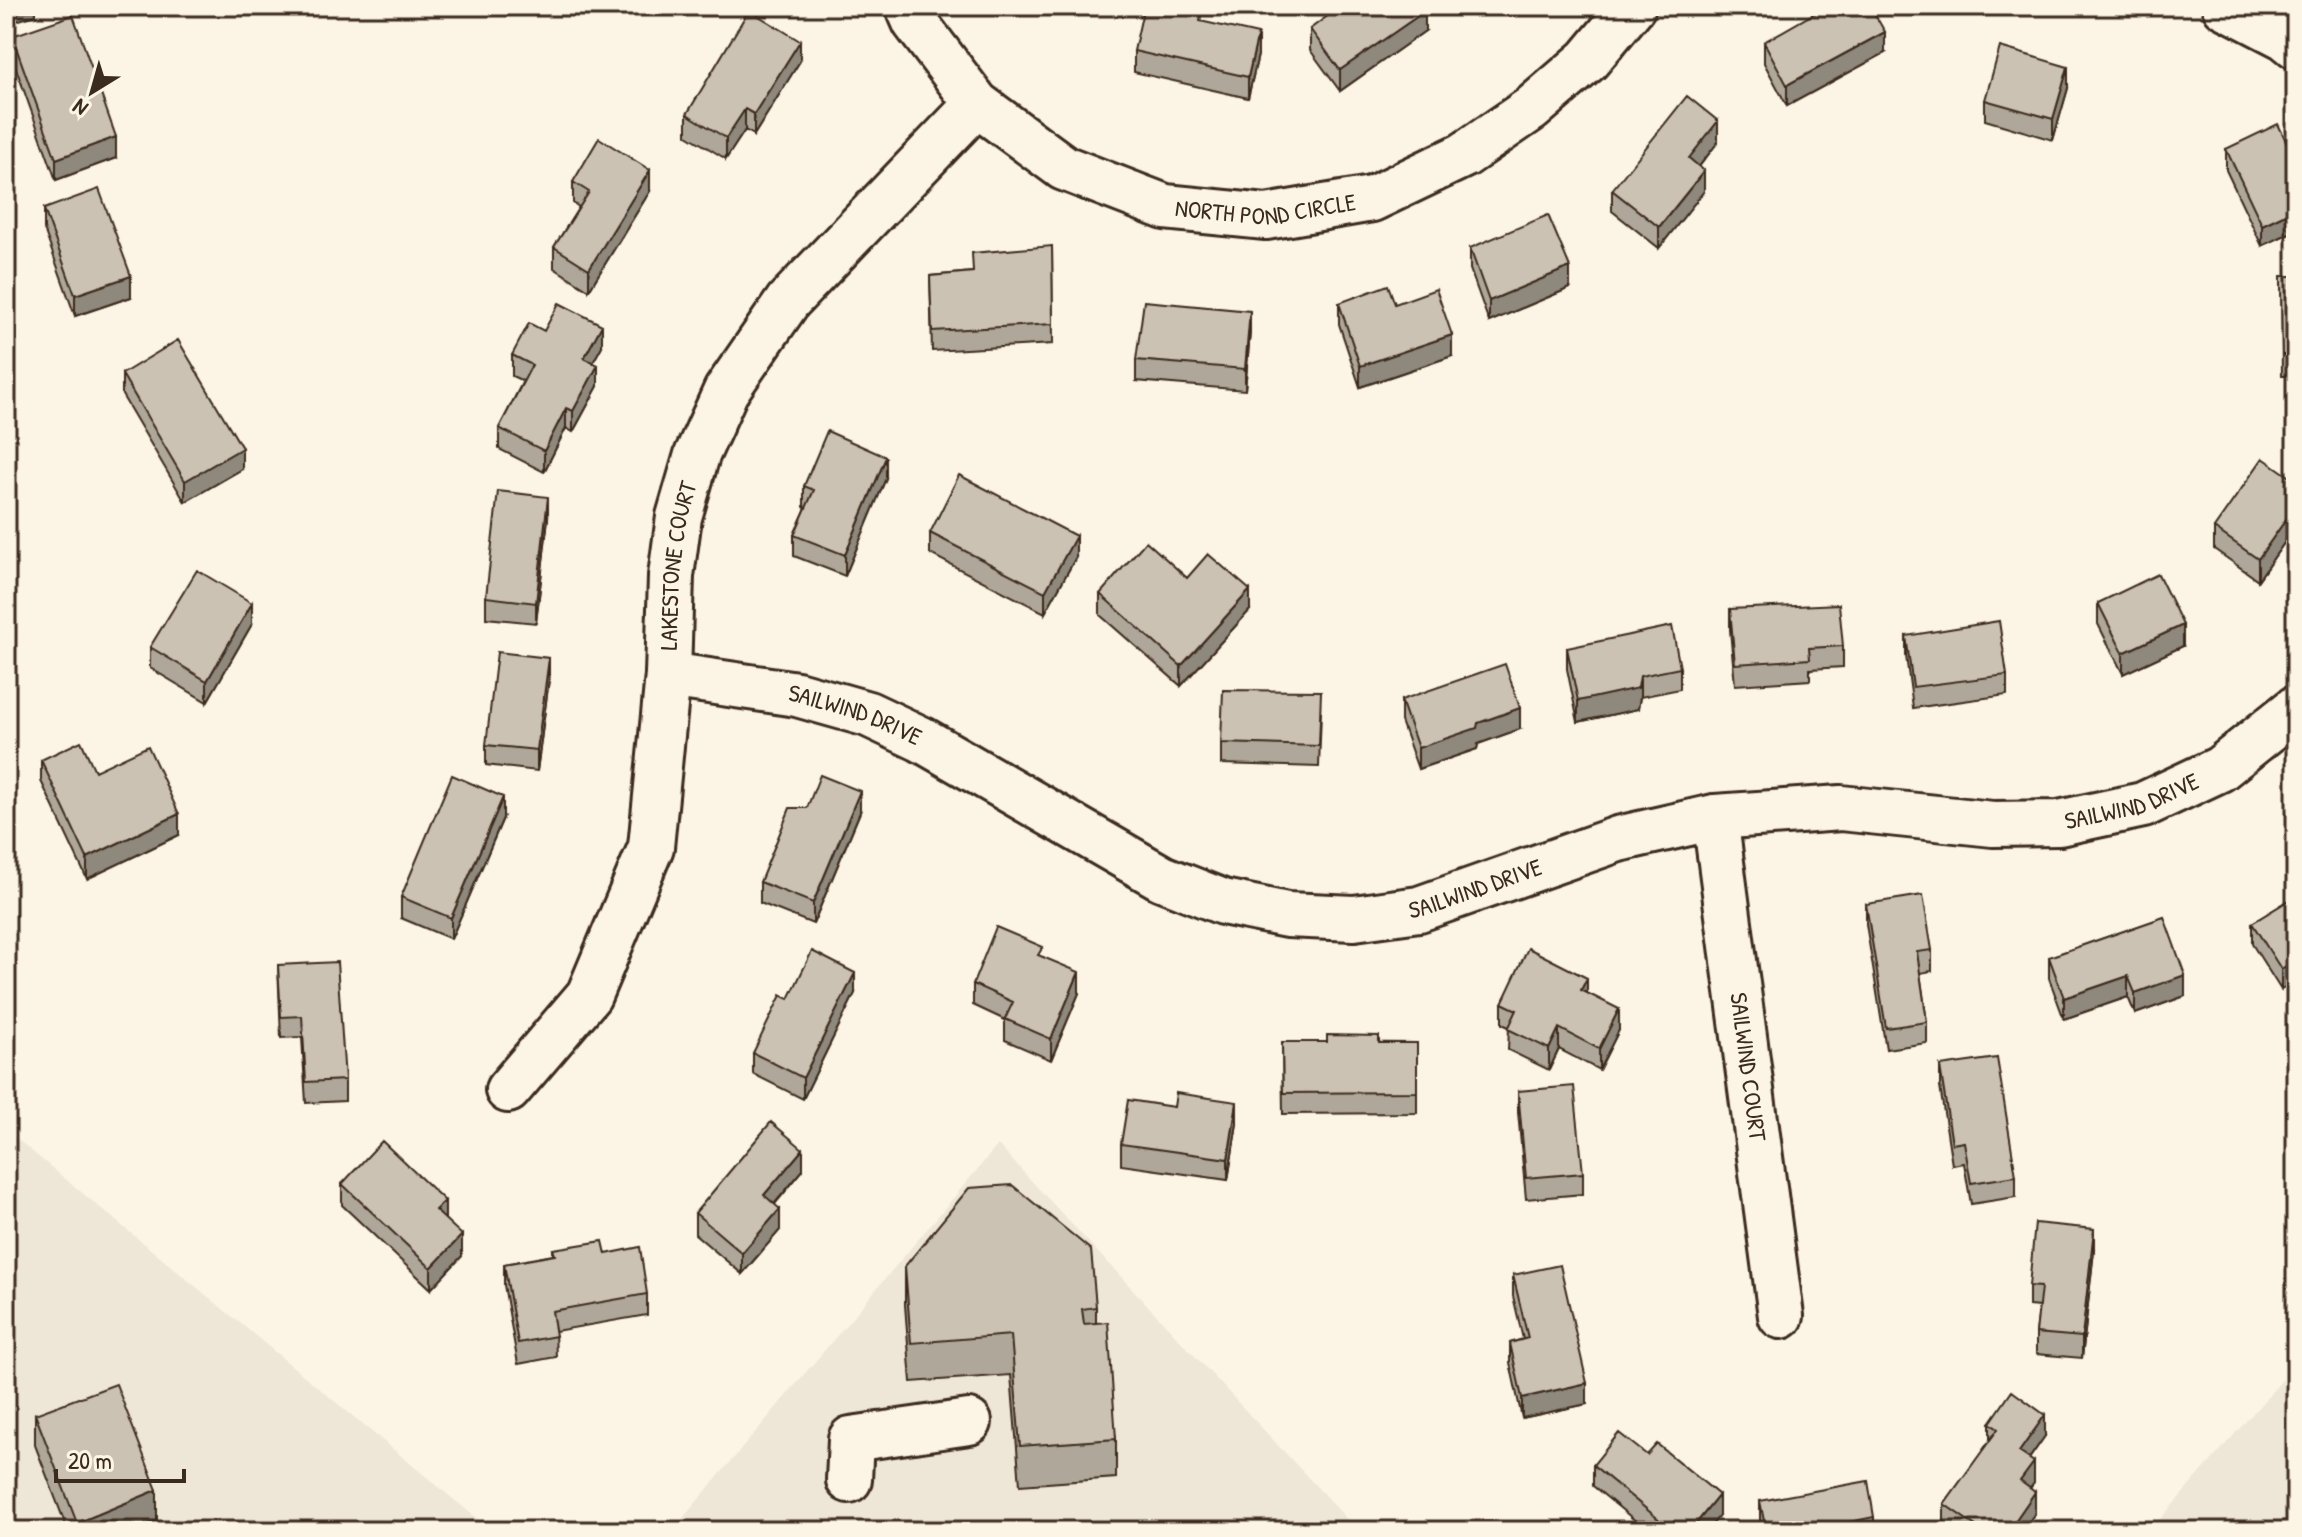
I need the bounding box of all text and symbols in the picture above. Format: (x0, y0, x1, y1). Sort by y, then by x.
north arrow (52, 52, 132, 132)
text: N (66, 92, 94, 123)
street label: NORTH POND CIRCLE (1174, 185, 1359, 232)
street label: LAKESTONE COURT (652, 477, 704, 651)
street label: SAILWIND DRIVE (787, 676, 928, 752)
street label: SAILWIND DRIVE (2061, 764, 2204, 836)
street label: SAILWIND DRIVE (1406, 850, 1546, 925)
street label: SAILWIND COURT (1723, 991, 1775, 1144)
scale bar (56, 1433, 184, 1483)
text: 20 m (68, 1444, 112, 1476)

